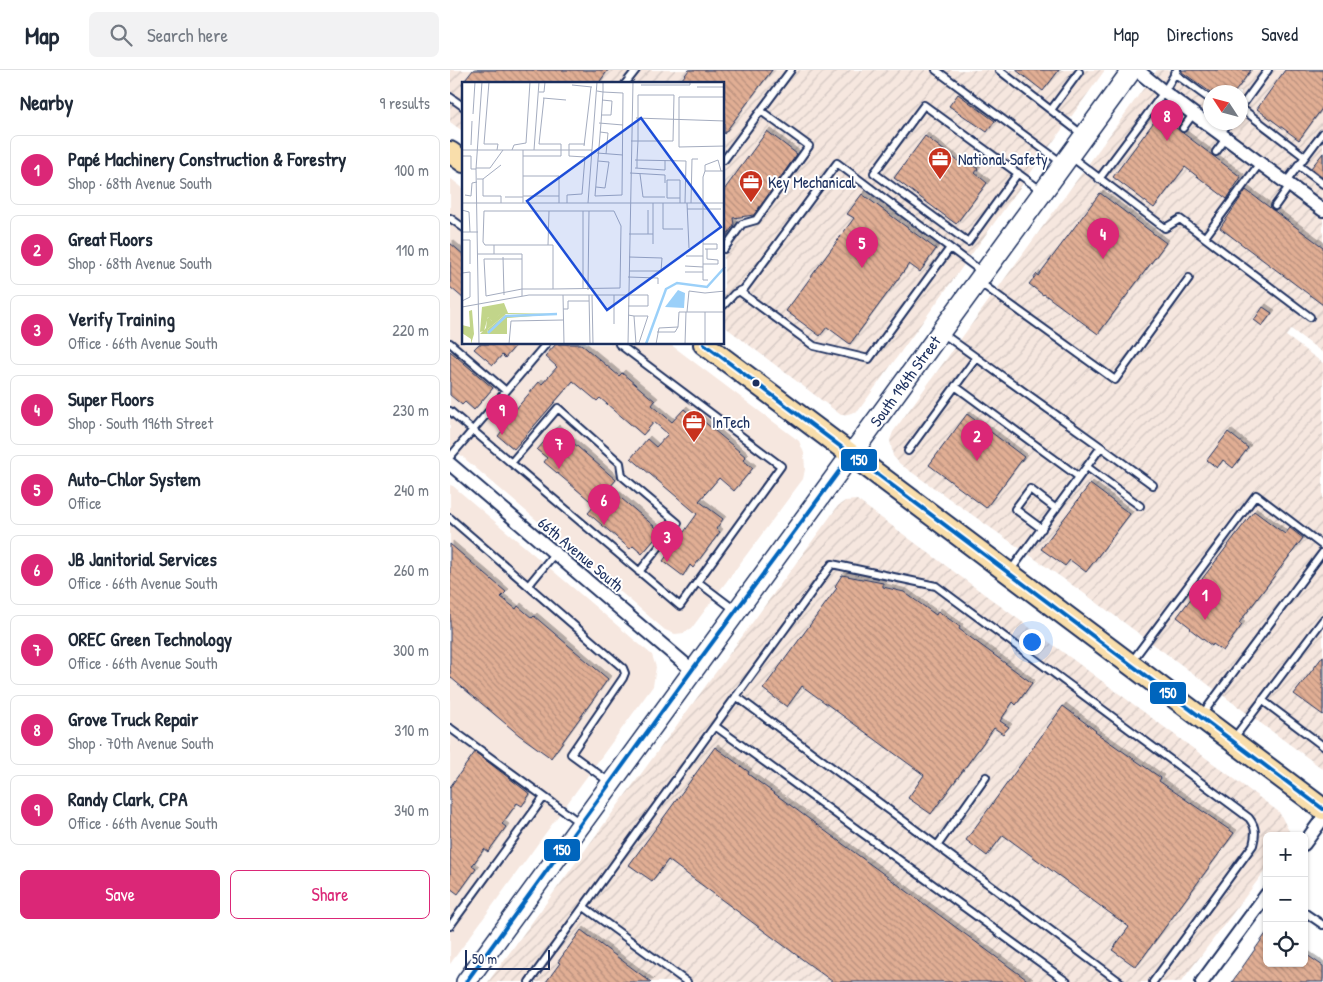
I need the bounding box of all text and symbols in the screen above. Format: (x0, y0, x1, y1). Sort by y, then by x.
search box (89, 12, 439, 57)
text: Map (25, 19, 59, 51)
icon: search (107, 21, 135, 49)
text: Search here (147, 22, 228, 48)
text: Map (1114, 22, 1139, 47)
text: Directions (1167, 22, 1233, 47)
text: Saved (1261, 22, 1298, 47)
inset map (462, 82, 725, 345)
north arrow (1203, 85, 1248, 130)
text: Nearby (20, 88, 73, 117)
text: 9 results (379, 92, 430, 114)
pin: 8 (1151, 100, 1183, 141)
text: Papé Machinery Construction & Forestry (68, 146, 346, 172)
office icon: National Safety (927, 146, 953, 180)
place label: National Safety (958, 148, 1048, 170)
text: 1 (34, 159, 40, 181)
text: 100 m (394, 159, 429, 181)
office icon: Key Mechanical (738, 169, 764, 203)
place label: Key Mechanical (768, 171, 857, 193)
text: Shop · 68th Avenue South (68, 172, 212, 194)
pin: 4 (1087, 218, 1119, 259)
text: Great Floors (68, 226, 152, 252)
pin: 5 (846, 227, 878, 268)
text: 2 (33, 239, 41, 261)
text: 110 m (396, 239, 429, 261)
text: Shop · 68th Avenue South (68, 252, 212, 274)
text: Verify Training (68, 306, 175, 332)
text: 3 (33, 319, 41, 341)
text: 220 m (392, 319, 429, 341)
street label: South 196th Street (865, 331, 946, 431)
text: Office · 66th Avenue South (68, 332, 217, 354)
unlabelled marker (751, 378, 761, 388)
text: Super Floors (68, 386, 154, 412)
pin: 9 (486, 394, 518, 435)
text: 4 (34, 399, 40, 421)
text: 230 m (393, 399, 429, 421)
office icon: InTech (681, 409, 707, 443)
place label: InTech (712, 411, 750, 433)
text: Shop · South 196th Street (68, 412, 213, 434)
pin: 2 (961, 420, 993, 461)
pin: 7 (543, 428, 575, 469)
line badge: 150 (840, 448, 878, 472)
text: 150 (850, 450, 868, 469)
text: Auto-Chlor System (68, 466, 201, 492)
text: 5 (34, 479, 40, 501)
text: 240 m (394, 479, 429, 501)
pin: 6 (588, 484, 620, 525)
text: Office (68, 492, 101, 514)
street label: 66th Avenue South (534, 512, 629, 596)
pin: 3 (651, 521, 683, 562)
text: JB Janitorial Services (68, 546, 217, 572)
text: 6 (34, 559, 40, 581)
text: 260 m (393, 559, 429, 581)
text: Office · 66th Avenue South (68, 572, 217, 594)
pin: 1 (1189, 579, 1221, 620)
text: OREC Green Technology (68, 626, 232, 652)
your location (1019, 629, 1045, 655)
text: 7 (33, 639, 41, 661)
text: 300 m (393, 639, 429, 661)
text: Office · 66th Avenue South (68, 652, 217, 674)
line badge: 150 (1149, 681, 1187, 705)
text: 150 (1159, 683, 1177, 702)
text: Grove Truck Repair (68, 706, 198, 732)
text: 8 (34, 719, 40, 741)
text: 310 m (394, 719, 429, 741)
text: Shop · 70th Avenue South (68, 732, 214, 754)
text: Randy Clark, CPA (68, 786, 188, 812)
text: 9 (34, 799, 40, 821)
text: 340 m (394, 799, 429, 821)
text: Office · 66th Avenue South (68, 812, 217, 834)
map controls (1263, 832, 1308, 967)
button: + (1263, 832, 1308, 877)
line badge: 150 (543, 838, 581, 862)
text: 150 (553, 840, 571, 859)
button: Save (20, 870, 220, 919)
button: Share (230, 870, 430, 919)
button: − (1263, 877, 1308, 922)
button: locate (1263, 922, 1308, 967)
scale bar (465, 947, 550, 970)
text: 50 m (472, 949, 497, 968)

